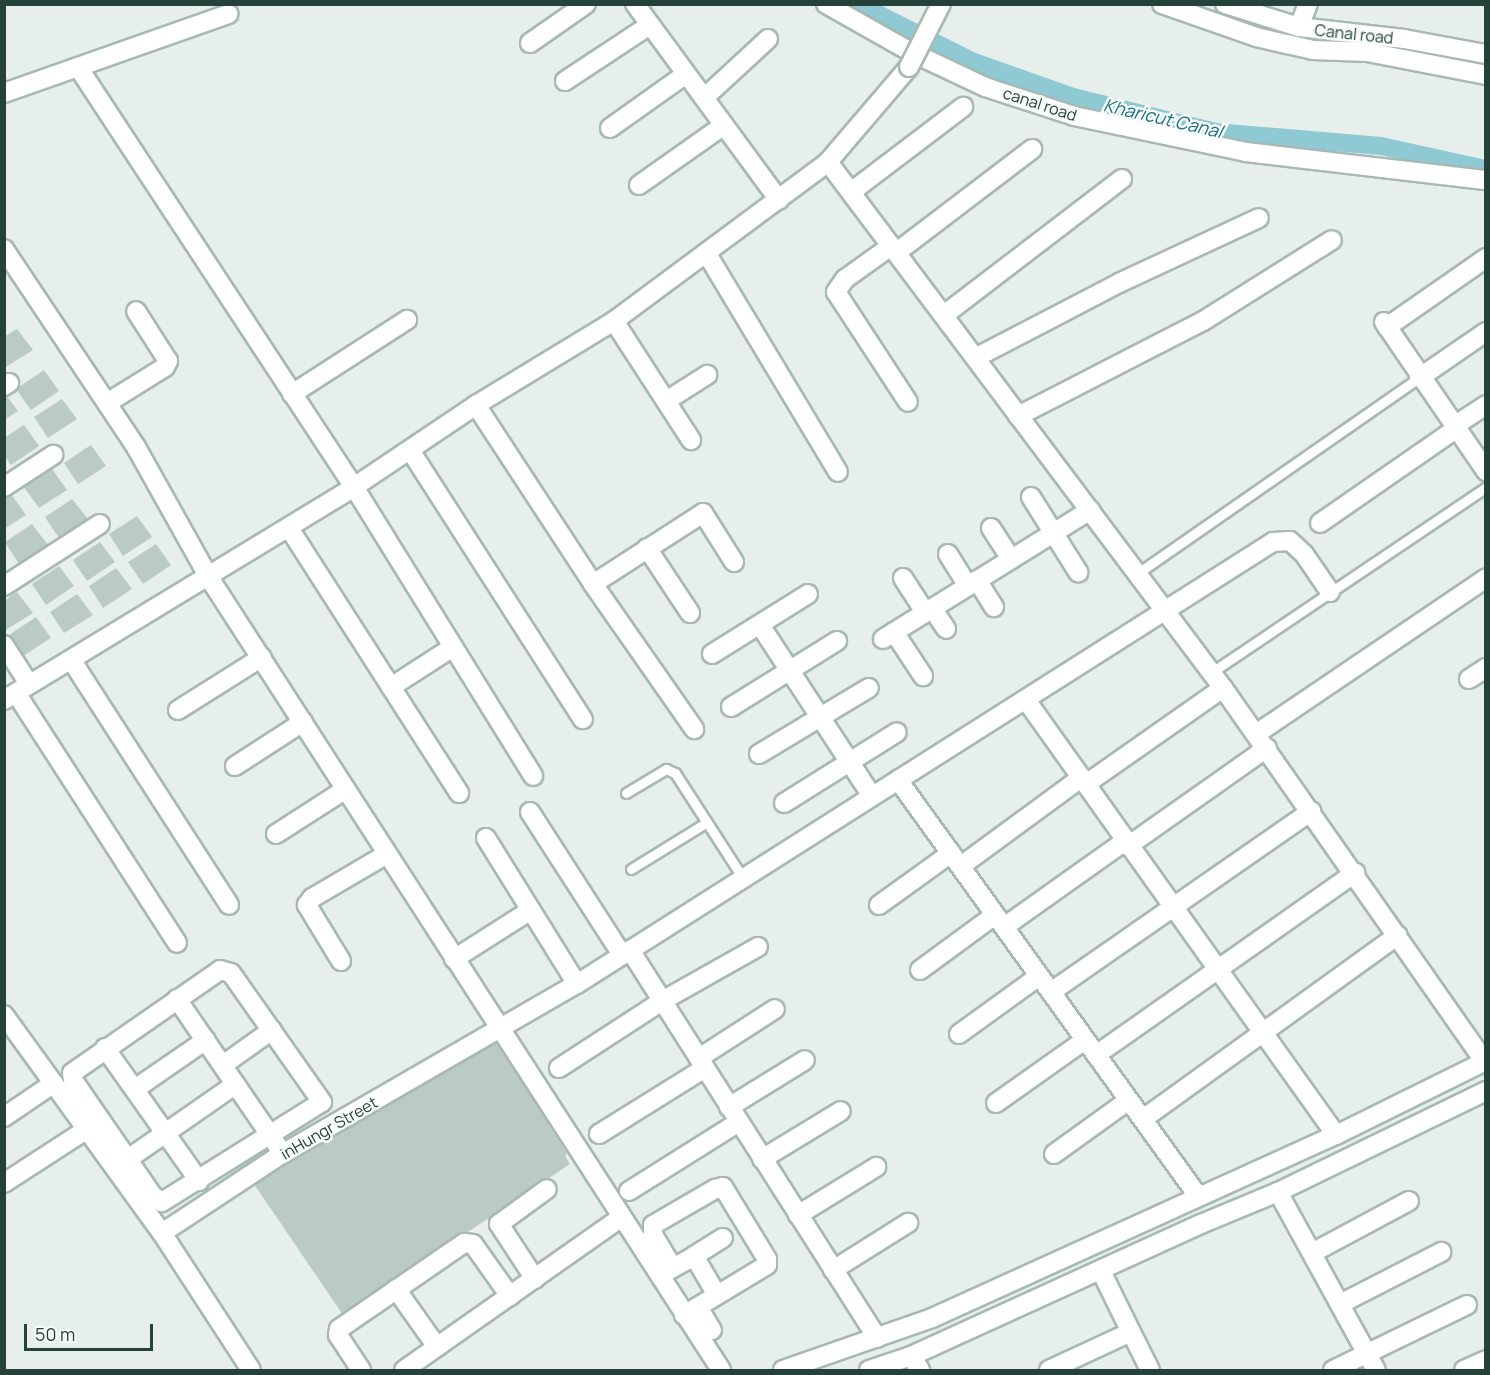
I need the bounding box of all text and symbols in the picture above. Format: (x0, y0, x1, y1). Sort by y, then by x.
street label: Canal road (1314, 20, 1394, 48)
street label: canal road (1001, 83, 1079, 125)
water label: Kharicut Canal (1101, 94, 1225, 142)
street label: inHungr Street (277, 1093, 381, 1163)
scale bar (27, 1312, 156, 1350)
text: 50 m (35, 1322, 75, 1346)

